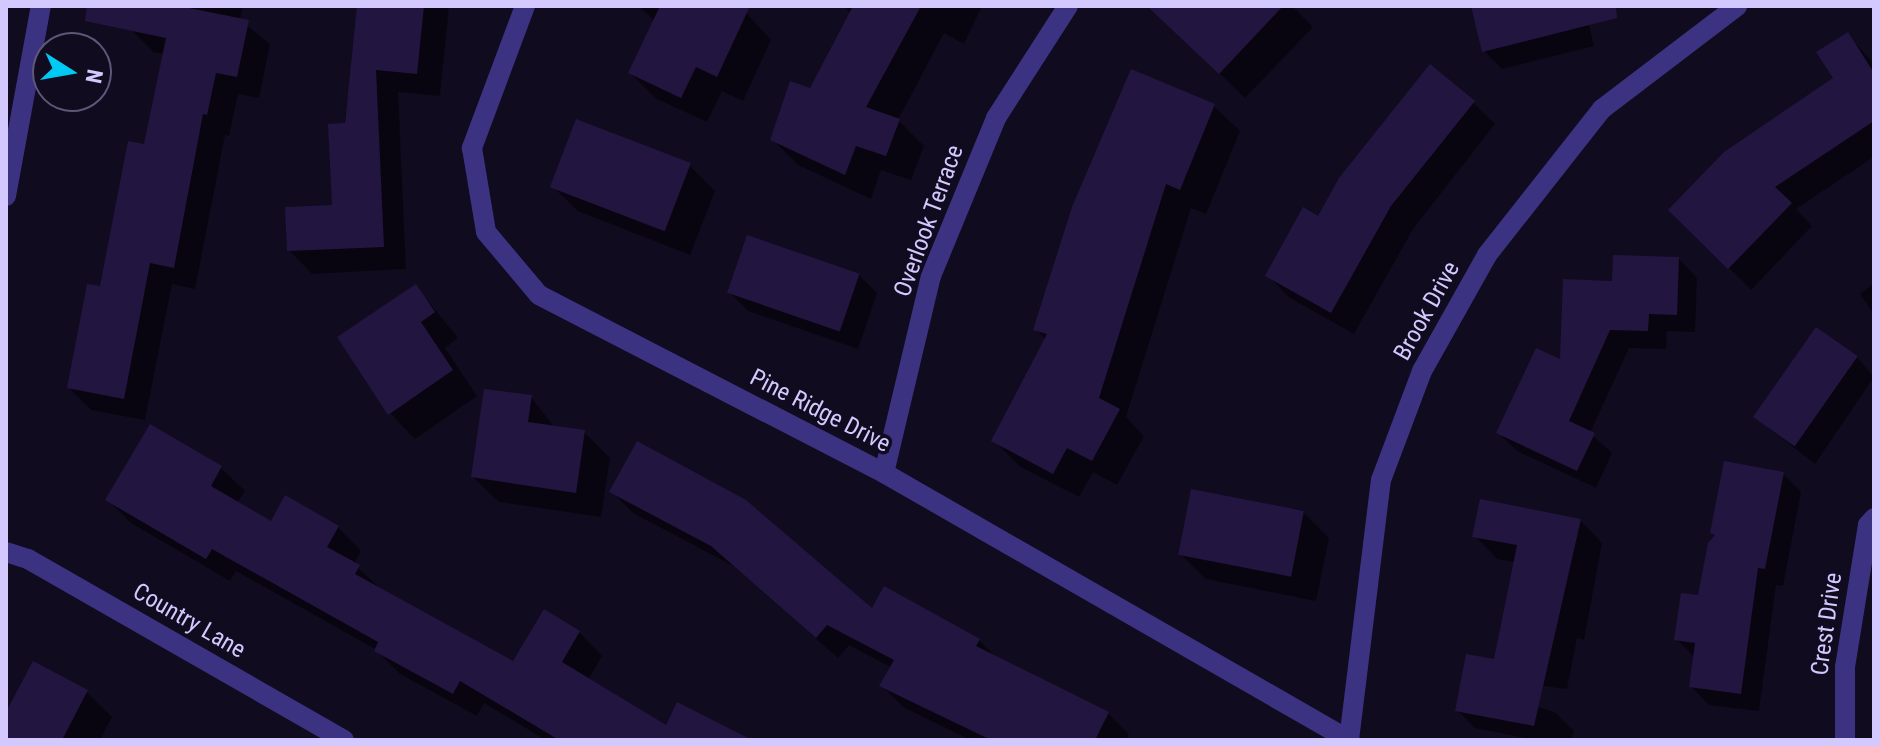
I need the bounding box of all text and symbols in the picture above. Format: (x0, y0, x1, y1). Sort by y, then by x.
north arrow (32, 32, 112, 112)
text: N (81, 67, 108, 85)
street label: Overlook Terrace (888, 141, 970, 301)
street label: Brook Drive (1388, 257, 1466, 365)
street label: Pine Ridge Drive (745, 363, 895, 459)
street label: Crest Drive (1806, 571, 1848, 677)
street label: Country Lane (128, 577, 250, 665)

